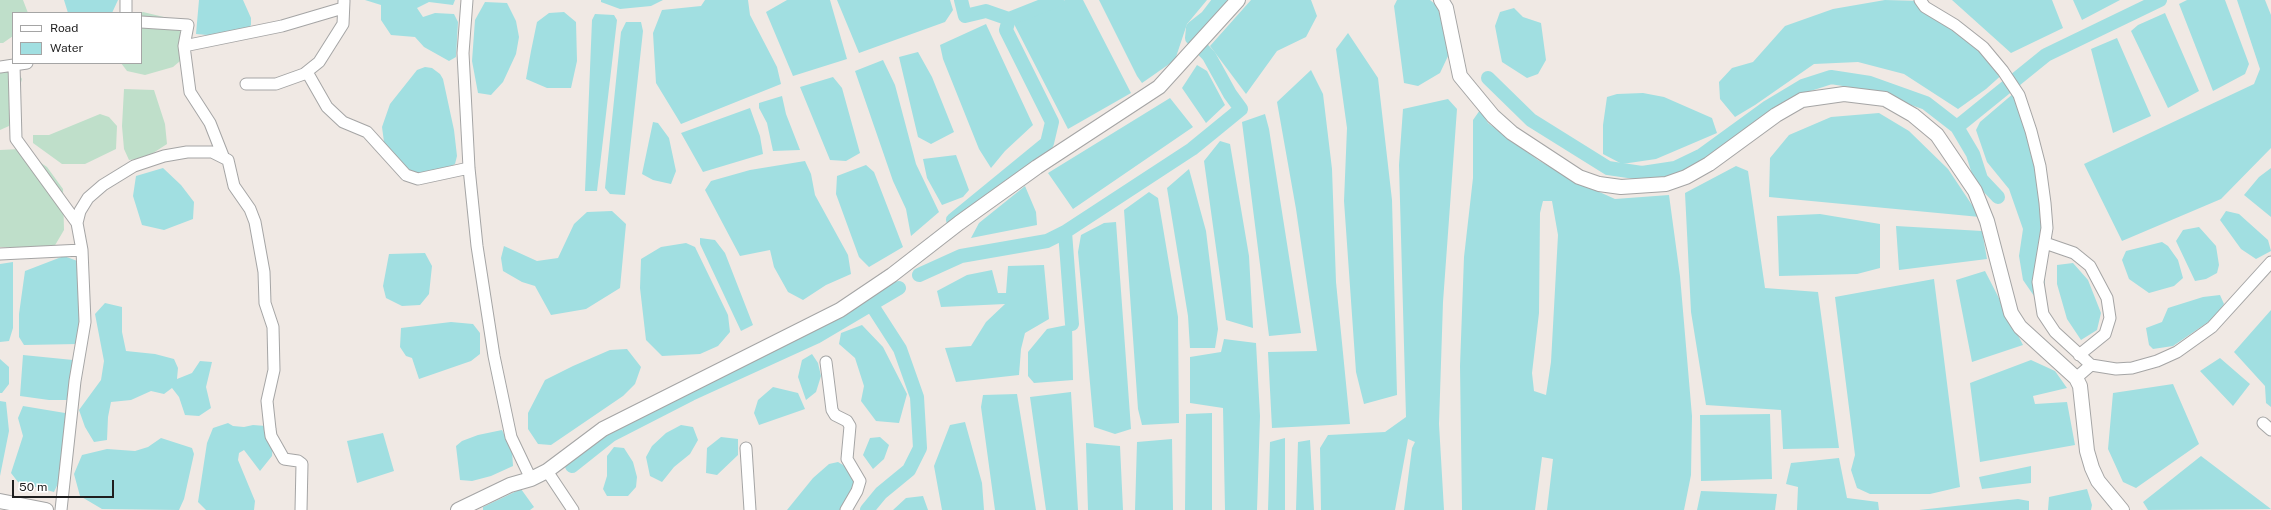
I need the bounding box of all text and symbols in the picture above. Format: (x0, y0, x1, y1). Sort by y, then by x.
legend (12, 12, 142, 64)
text: Road (50, 21, 78, 35)
text: Water (50, 41, 83, 55)
scale bar (14, 472, 116, 498)
text: 50 m (19, 480, 47, 494)

